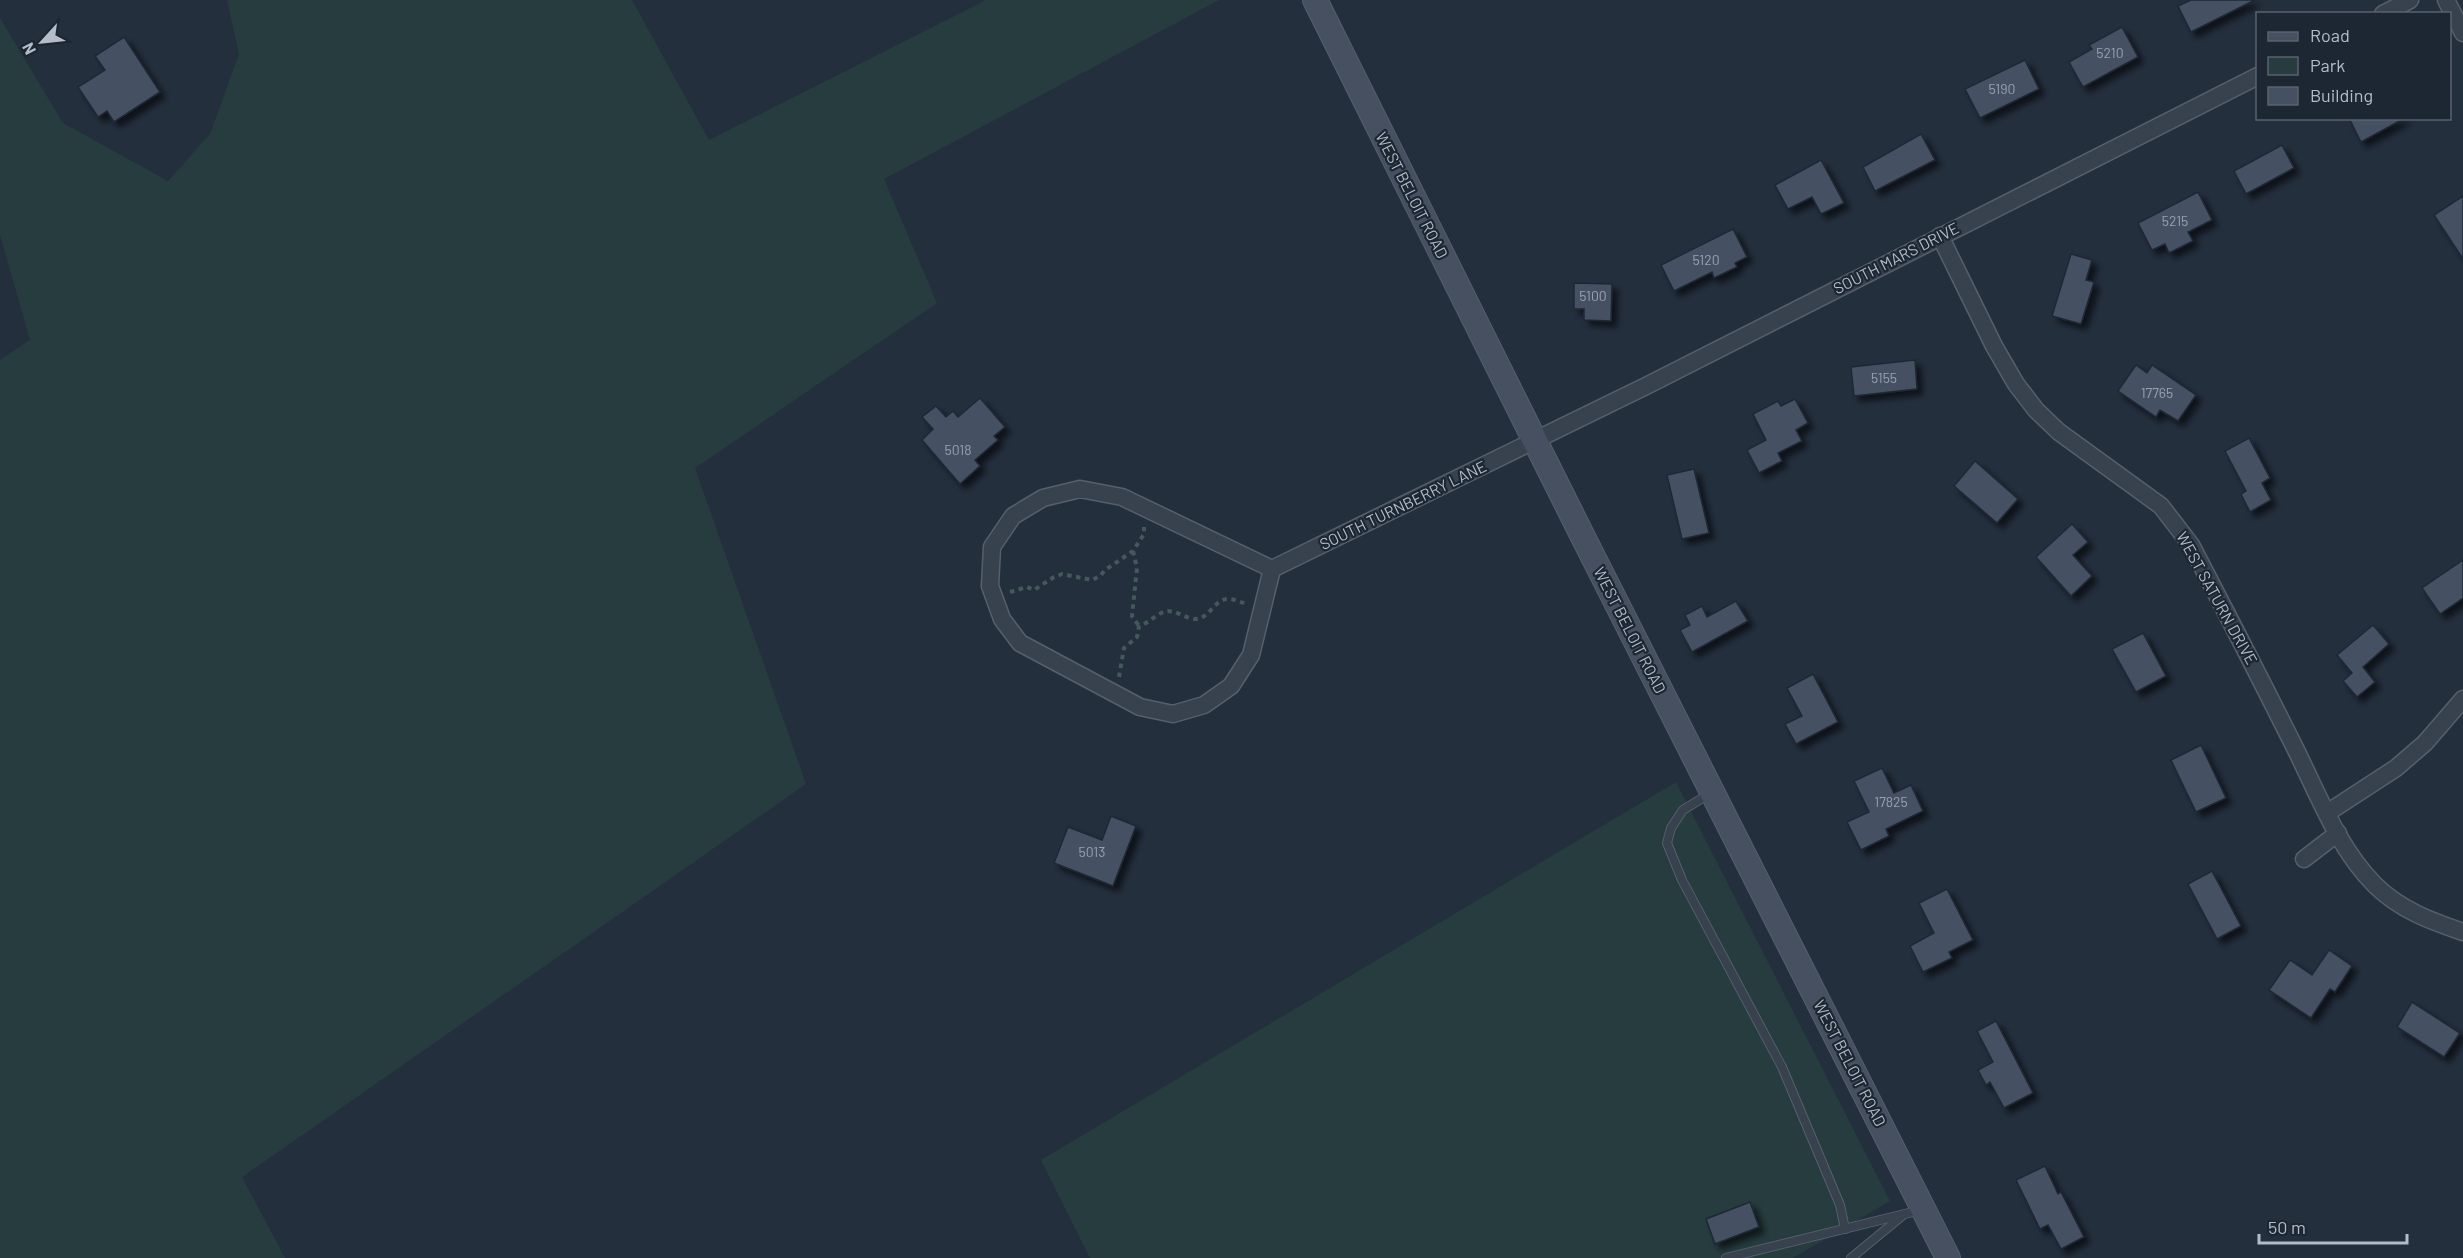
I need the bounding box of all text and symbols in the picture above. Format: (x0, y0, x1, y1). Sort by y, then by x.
north arrow (12, 12, 72, 72)
legend (2256, 12, 2451, 120)
text: Road (2310, 24, 2350, 46)
text: N (17, 40, 39, 58)
house number: 5210 (2096, 44, 2124, 61)
text: Park (2310, 54, 2345, 76)
house number: 5190 (1989, 80, 2015, 97)
text: Building (2310, 84, 2373, 106)
street label: WEST BELOIT ROAD (1372, 128, 1453, 261)
house number: 5215 (2162, 212, 2188, 229)
street label: SOUTH MARS DRIVE (1830, 218, 1962, 297)
house number: 5120 (1692, 251, 1720, 268)
house number: 5100 (1579, 287, 1607, 304)
house number: 5155 (1871, 369, 1897, 386)
house number: 17765 (2141, 384, 2173, 401)
house number: 5018 (945, 441, 971, 458)
street label: SOUTH TURNBERRY LANE (1316, 456, 1489, 553)
street label: WEST SATURN DRIVE (2173, 528, 2262, 667)
street label: WEST BELOIT ROAD (1590, 563, 1671, 696)
house number: 17825 (1874, 793, 1908, 810)
house number: 5013 (1079, 843, 1105, 860)
street label: WEST BELOIT ROAD (1810, 996, 1891, 1129)
scale bar (2259, 1207, 2408, 1245)
text: 50 m (2268, 1216, 2306, 1238)

